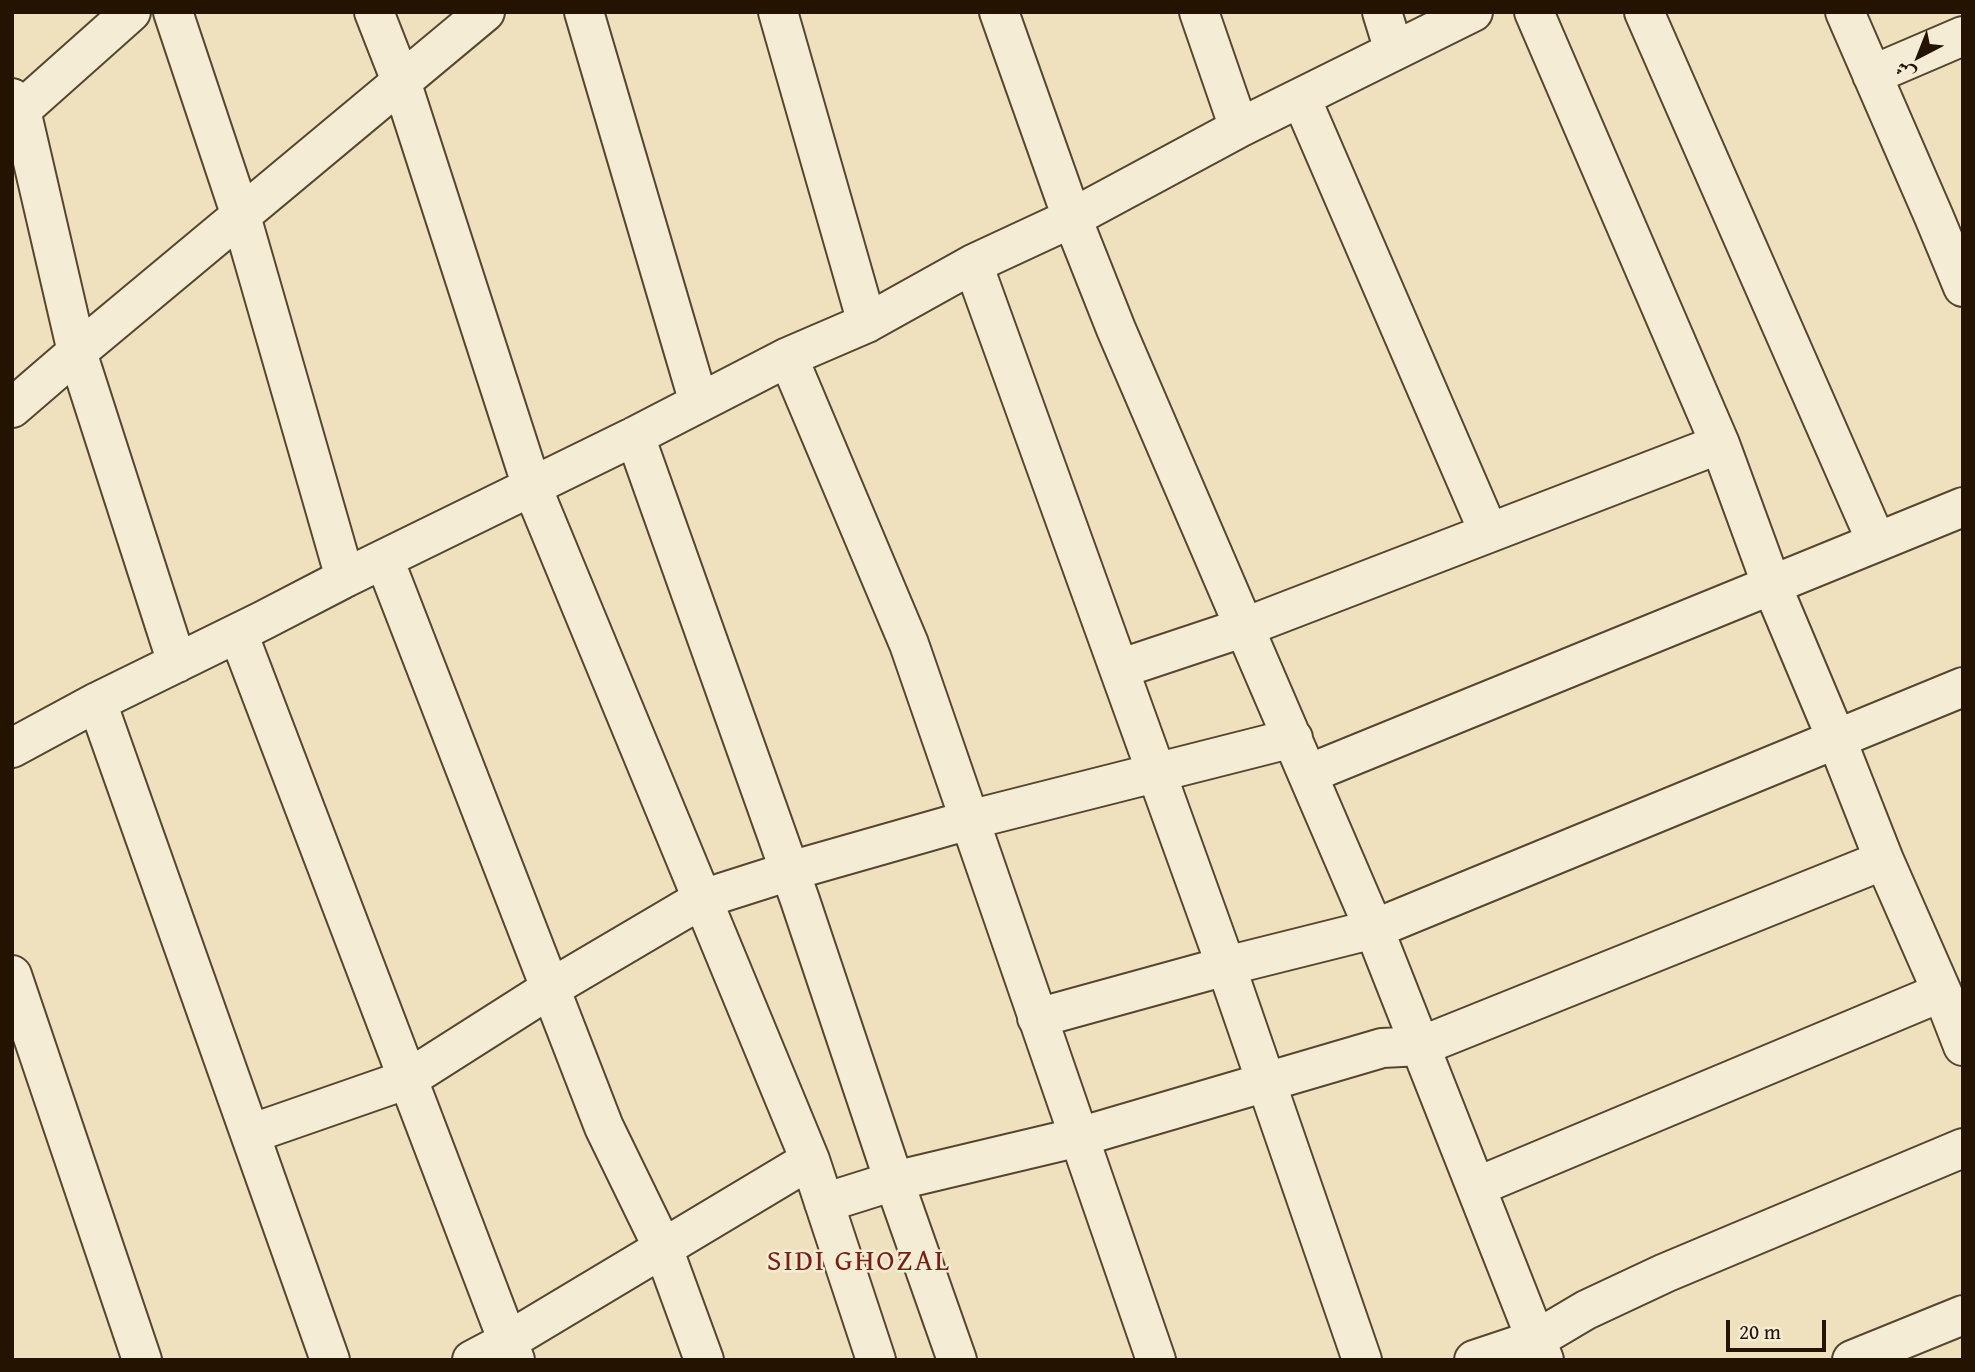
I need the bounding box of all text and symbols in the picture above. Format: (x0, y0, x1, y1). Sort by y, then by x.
north arrow (1884, 21, 1954, 91)
text: ش (1889, 55, 1921, 88)
district label: SIDI GHOZAL (768, 1244, 950, 1280)
scale bar (1730, 1306, 1830, 1350)
text: 20 m (1739, 1316, 1781, 1347)

